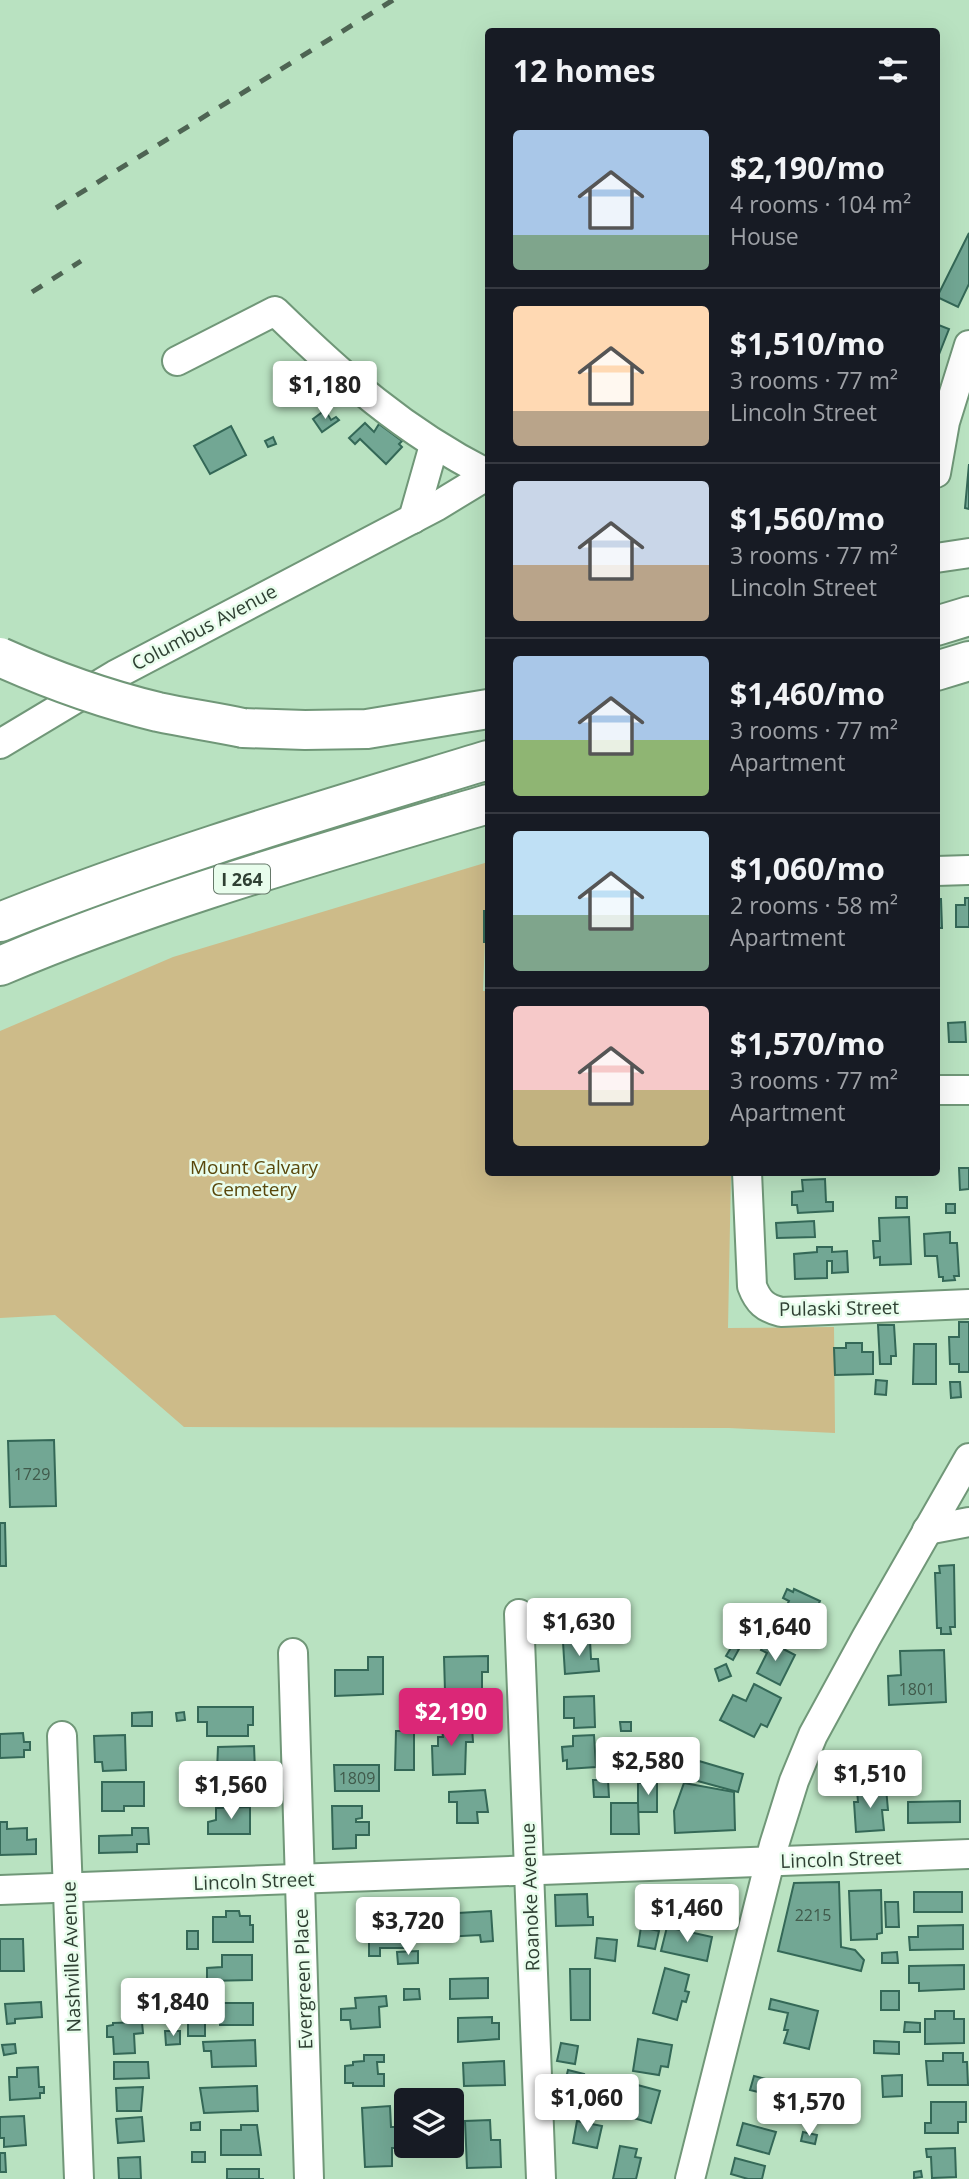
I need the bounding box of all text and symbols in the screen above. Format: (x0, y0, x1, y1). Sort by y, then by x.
text: 12 homes (513, 50, 656, 91)
icon: filters (874, 51, 912, 89)
text: $2,190/mo (730, 147, 885, 188)
icon: home (569, 158, 653, 242)
text: 4 rooms · 104 m² (730, 188, 911, 220)
text: House (730, 220, 799, 252)
text: $1,510/mo (730, 323, 885, 364)
icon: home (569, 334, 653, 418)
pin: $1,180 (268, 362, 382, 421)
text: 3 rooms · 77 m² (730, 364, 898, 396)
text: $1,180 (289, 368, 361, 400)
text: Lincoln Street (730, 396, 877, 428)
text: $1,560/mo (730, 498, 885, 539)
icon: home (569, 509, 653, 593)
text: 3 rooms · 77 m² (730, 539, 898, 571)
text: Lincoln Street (730, 571, 877, 603)
street label: Columbus Avenue (127, 578, 281, 676)
text: $1,460/mo (730, 673, 885, 714)
icon: home (569, 684, 653, 768)
text: 3 rooms · 77 m² (730, 714, 898, 746)
text: Apartment (730, 746, 846, 778)
text: $1,060/mo (730, 848, 885, 889)
icon: home (569, 859, 653, 943)
road number: I 264 (214, 864, 270, 894)
text: 2 rooms · 58 m² (730, 889, 898, 921)
text: Apartment (730, 921, 846, 953)
text: $1,570/mo (730, 1023, 885, 1064)
icon: home (569, 1034, 653, 1118)
text: 3 rooms · 77 m² (730, 1064, 898, 1096)
text: Apartment (730, 1096, 846, 1128)
park label: Mount Calvary Cemetery (190, 1154, 319, 1202)
street label: Pulaski Street (779, 1294, 900, 1322)
house number: 1729 (14, 1463, 50, 1485)
pin: $1,630 (522, 1598, 636, 1658)
pin: $1,640 (718, 1604, 832, 1663)
text: $1,630 (543, 1605, 615, 1637)
text: $1,640 (739, 1610, 811, 1642)
house number: 1801 (899, 1678, 935, 1700)
pin: $2,190 (394, 1688, 508, 1748)
text: $2,190 (415, 1695, 487, 1727)
pin: $2,580 (591, 1738, 705, 1797)
text: $2,580 (612, 1744, 684, 1776)
pin: $1,510 (813, 1750, 927, 1810)
text: $1,510 (834, 1757, 906, 1789)
pin: $1,560 (174, 1762, 288, 1821)
house number: 1809 (339, 1767, 375, 1789)
text: $1,560 (195, 1768, 267, 1800)
street label: Roanoke Avenue (514, 1822, 546, 1972)
street label: Lincoln Street (780, 1844, 902, 1874)
street label: Lincoln Street (193, 1866, 315, 1896)
street label: Nashville Avenue (55, 1881, 87, 2033)
pin: $1,460 (630, 1884, 744, 1944)
text: $1,460 (651, 1891, 723, 1923)
pin: $3,720 (351, 1898, 465, 1957)
text: $3,720 (372, 1904, 444, 1936)
house number: 2215 (795, 1904, 831, 1926)
street label: Evergreen Place (288, 1908, 318, 2050)
pin: $1,840 (116, 1979, 230, 2038)
text: $1,840 (137, 1985, 209, 2017)
pin: $1,060 (530, 2074, 644, 2134)
pin: $1,570 (752, 2078, 866, 2138)
text: $1,060 (551, 2081, 623, 2113)
text: $1,570 (773, 2085, 845, 2117)
map controls (394, 2088, 464, 2158)
button: layers (394, 2088, 464, 2158)

